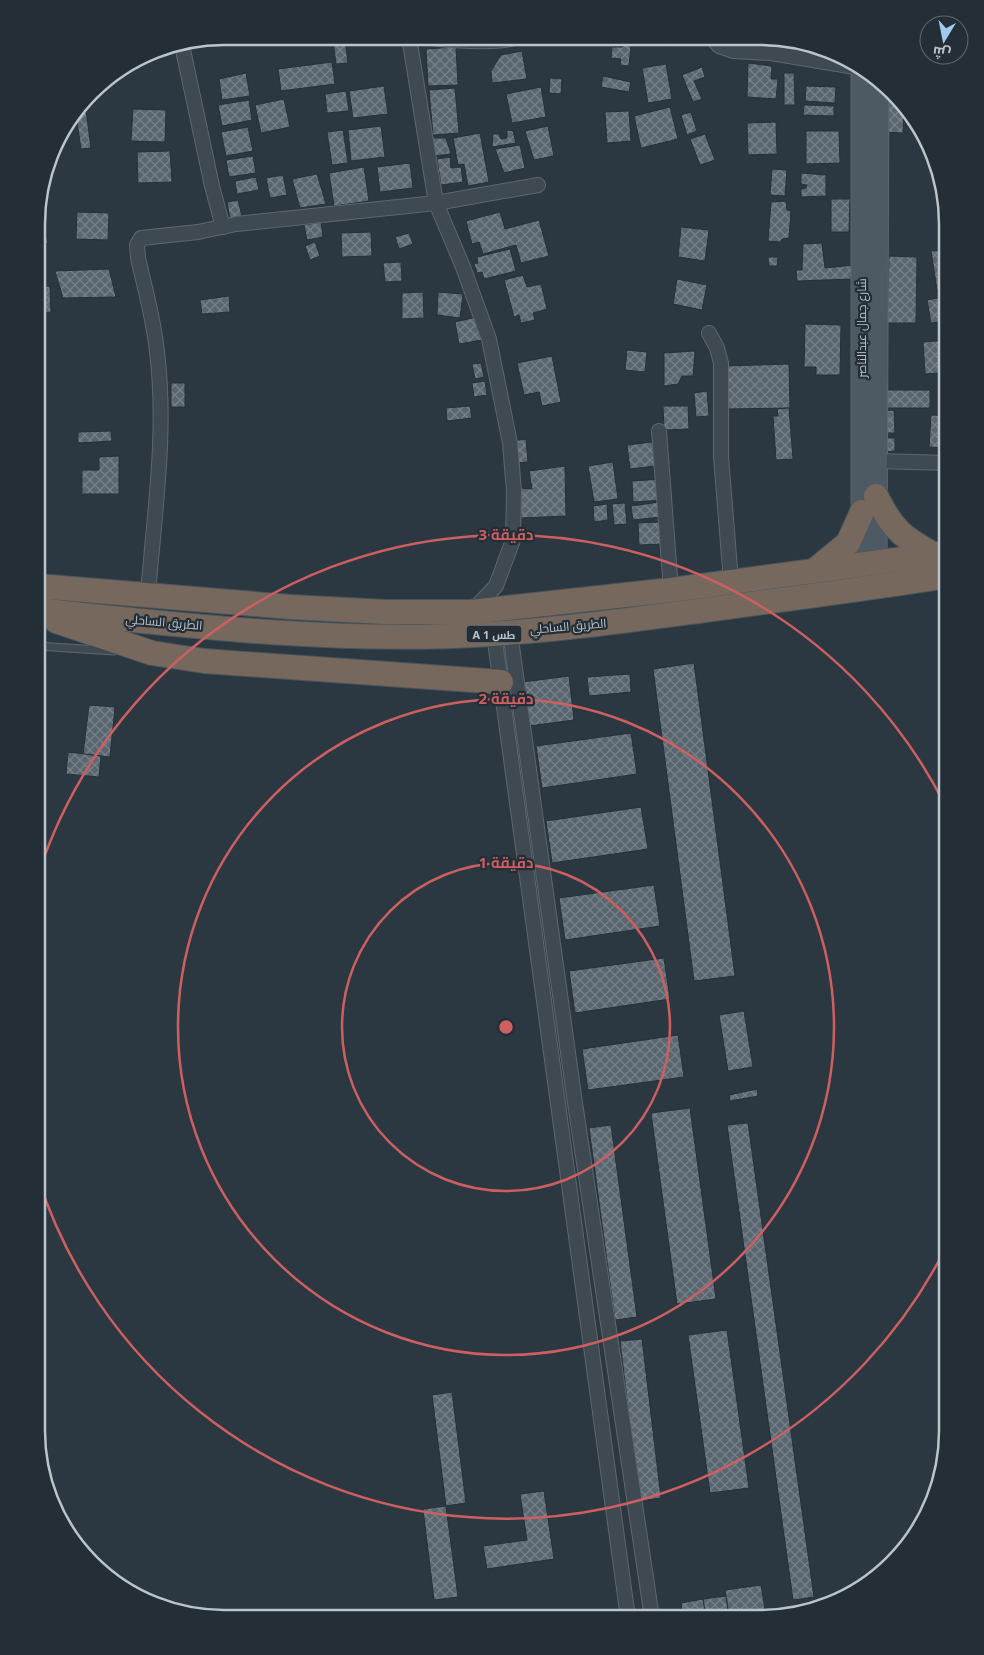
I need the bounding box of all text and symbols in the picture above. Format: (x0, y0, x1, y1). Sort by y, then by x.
north arrow (919, 15, 969, 65)
text: ش (931, 42, 952, 64)
street label: شارع جمال عبدالناصر (853, 278, 870, 379)
text: 3 دقيقة (479, 524, 533, 544)
street label: الطريق الساحلي (125, 610, 203, 636)
street label: الطريق الساحلي (529, 614, 607, 640)
road number: A 1 طس (466, 626, 522, 642)
text: 2 دقيقة (479, 688, 533, 708)
text: 1 دقيقة (479, 852, 533, 872)
centre of rings (497, 1018, 515, 1036)

